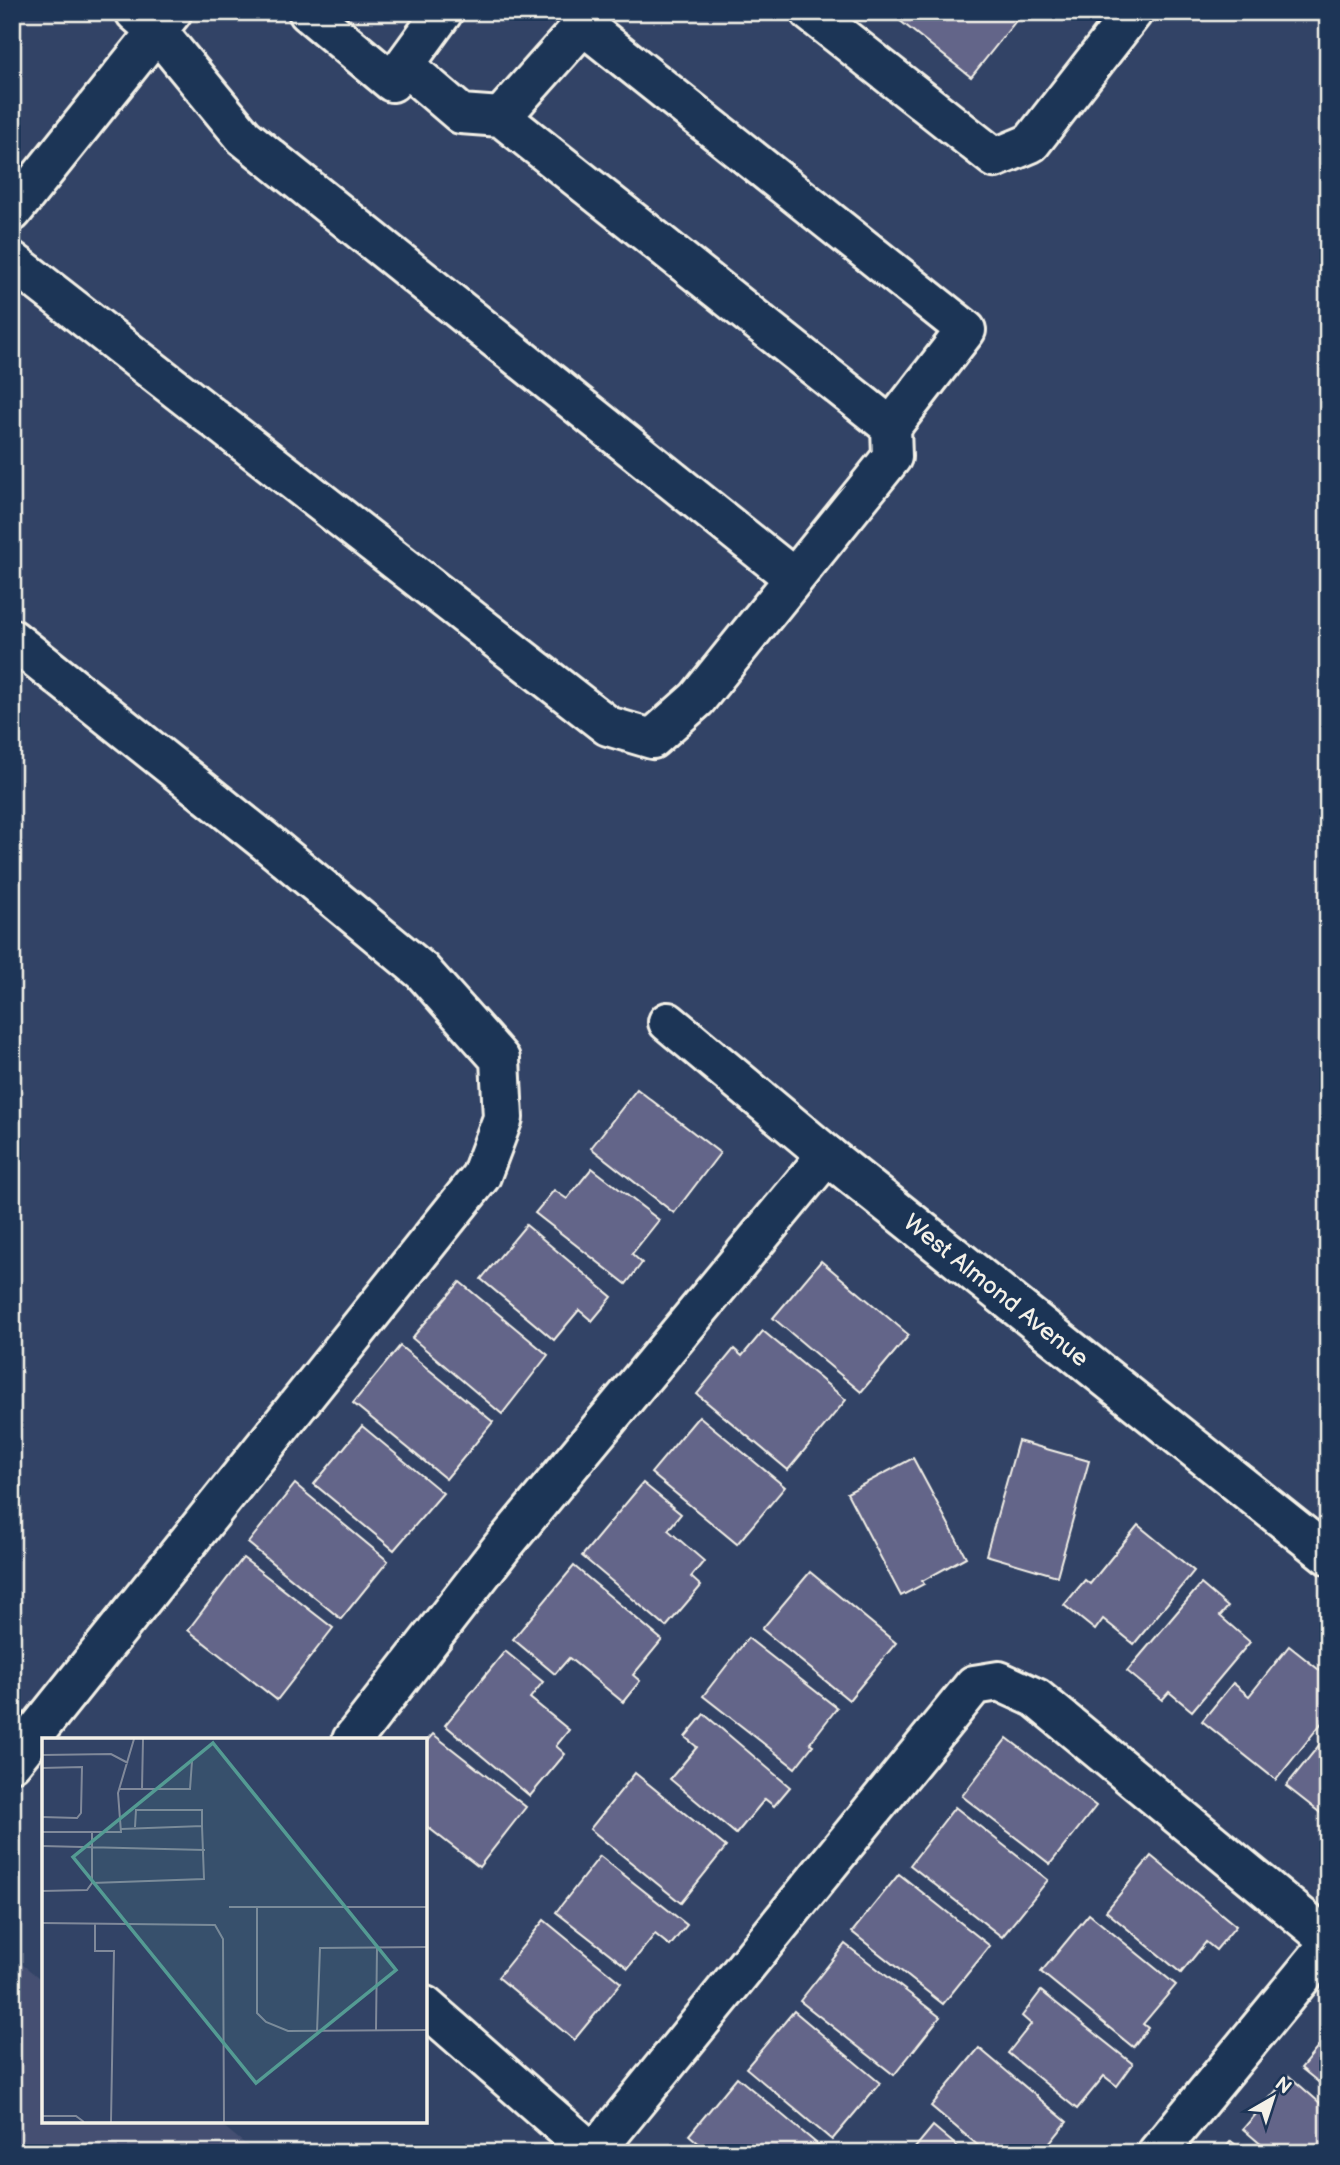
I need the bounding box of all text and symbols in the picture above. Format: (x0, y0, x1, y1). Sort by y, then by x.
street label: West Almond Avenue (898, 1208, 1095, 1373)
inset map (42, 1738, 427, 2123)
north arrow (1238, 2064, 1308, 2134)
text: N (1270, 2073, 1296, 2099)

